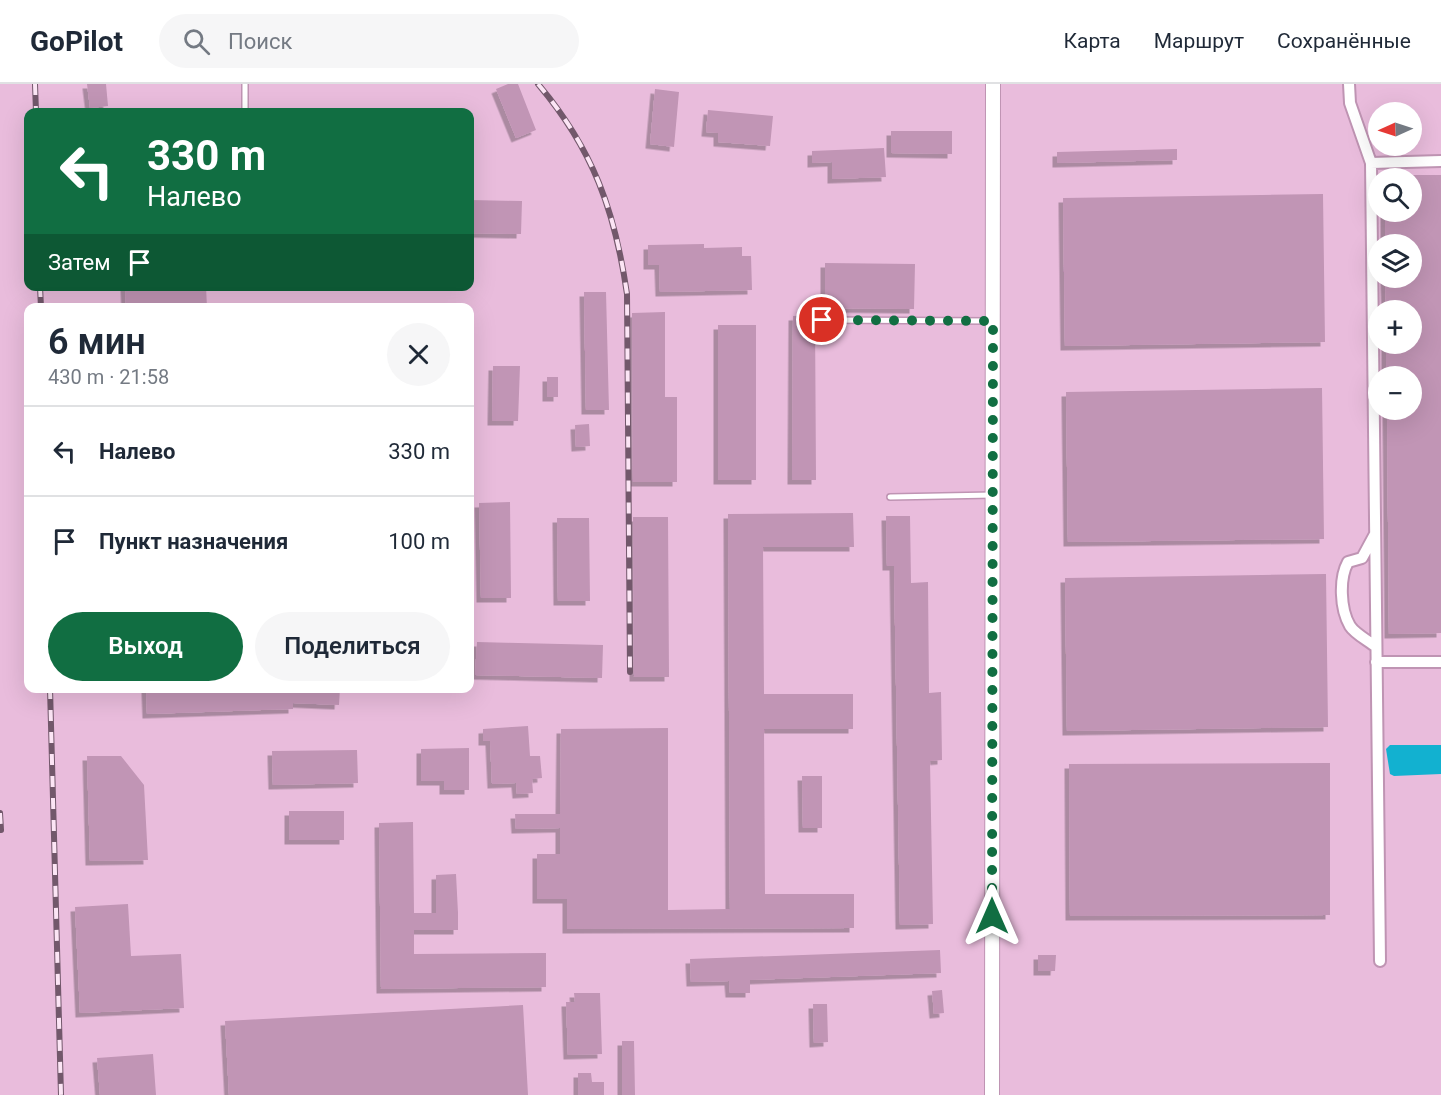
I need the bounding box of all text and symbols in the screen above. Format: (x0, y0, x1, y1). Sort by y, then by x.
search box (159, 14, 579, 68)
text: GoPilot (30, 25, 123, 58)
icon: search (180, 25, 213, 58)
text: Поиск (228, 29, 292, 54)
text: Карта (1064, 29, 1121, 53)
text: Маршрут (1154, 29, 1244, 53)
text: Сохранённые (1277, 29, 1411, 53)
north arrow (1368, 102, 1422, 156)
map controls (1368, 102, 1422, 420)
text: 330 m (147, 131, 266, 180)
icon: left (48, 132, 126, 210)
button: search (1368, 168, 1422, 222)
text: Налево (147, 181, 242, 213)
button: layers (1368, 234, 1422, 288)
icon: arrive (123, 246, 156, 279)
text: Затем (48, 250, 111, 275)
pin (796, 294, 847, 345)
button: + (1368, 300, 1422, 354)
icon: arrive (805, 303, 838, 336)
text: 6 мин (48, 321, 146, 363)
button: close (387, 323, 450, 386)
text: 430 m · 21:58 (48, 365, 169, 389)
button: − (1368, 366, 1422, 420)
icon: left (48, 435, 81, 468)
text: Налево (99, 439, 176, 464)
text: 330 m (388, 439, 450, 464)
icon: arrive (48, 525, 81, 558)
text: Пункт назначения (99, 529, 288, 554)
text: 100 m (388, 529, 450, 554)
button: Выход (48, 612, 243, 681)
button: Поделиться (255, 612, 450, 681)
position arrow (960, 884, 1024, 948)

